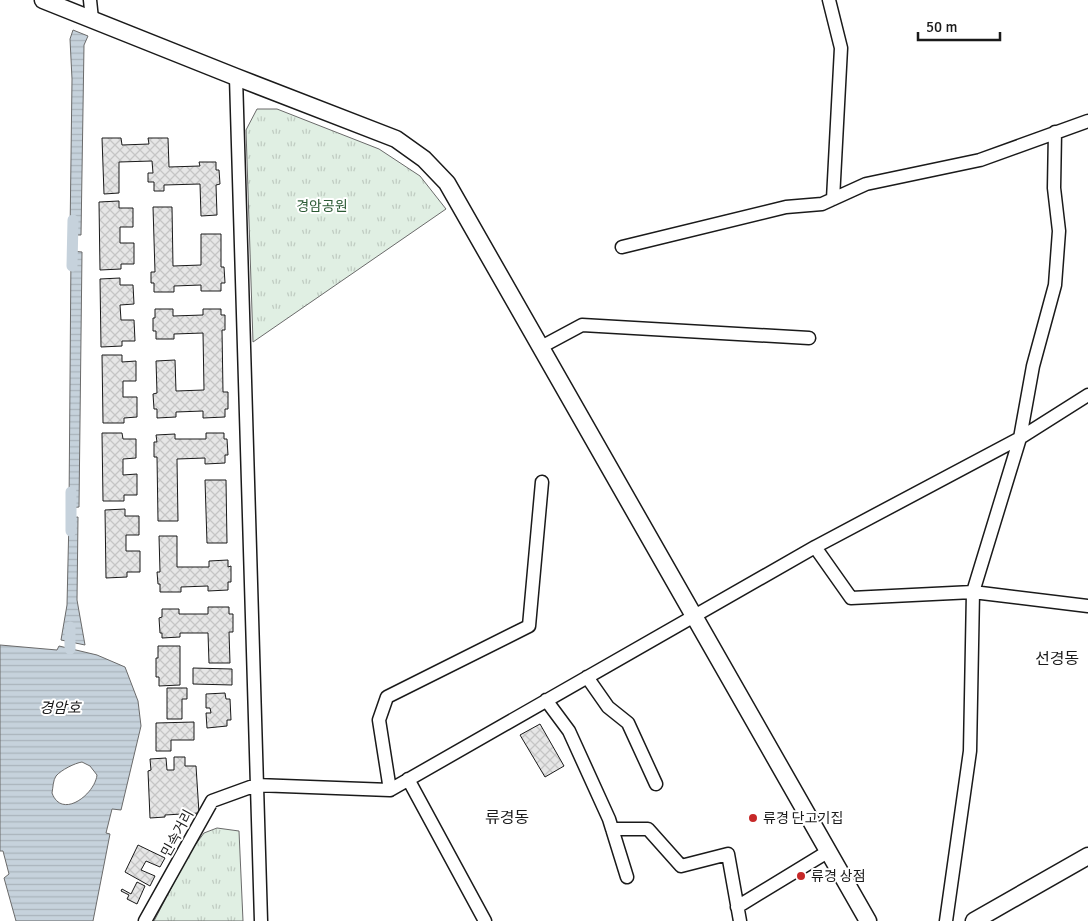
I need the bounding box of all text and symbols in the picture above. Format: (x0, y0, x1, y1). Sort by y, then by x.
scale bar (918, 10, 1000, 42)
text: 50 m (926, 18, 957, 36)
park label: 경암공원 (296, 198, 348, 215)
district label: 선경동 (1035, 649, 1079, 669)
water label: 경암호 (39, 699, 82, 717)
street label: 민속거리 (158, 807, 197, 860)
district label: 류경동 (485, 808, 529, 828)
place label: 류경 단고기집 (763, 810, 843, 827)
marker: 류경 단고기집 (747, 812, 759, 824)
place label: 류경 상점 (811, 868, 866, 885)
marker: 류경 상점 (795, 870, 807, 882)

